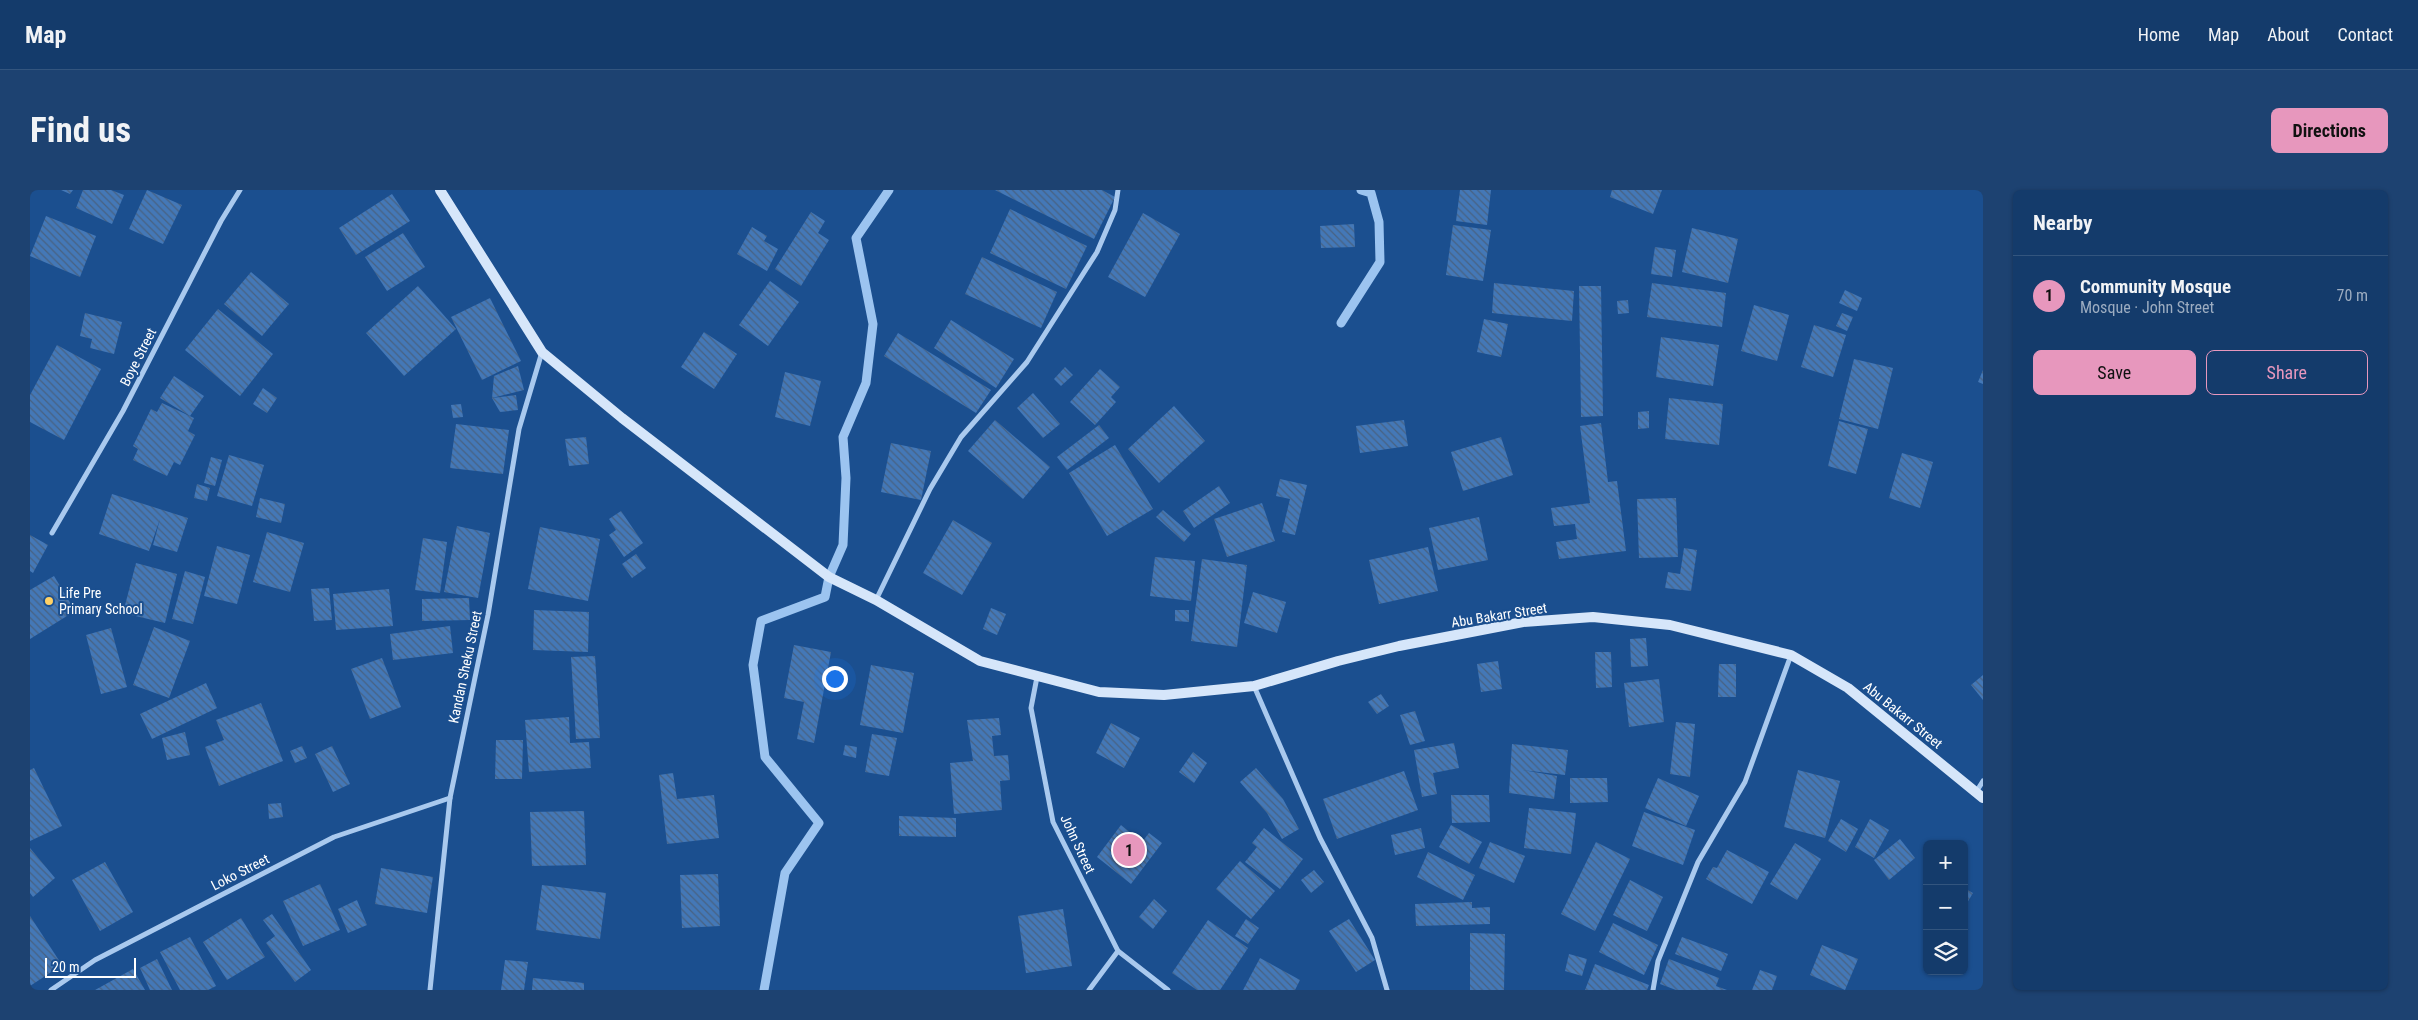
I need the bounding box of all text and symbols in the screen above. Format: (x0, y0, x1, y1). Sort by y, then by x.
text: Map (25, 21, 66, 49)
text: Home (2138, 24, 2180, 45)
text: Map (2208, 24, 2239, 45)
text: About (2267, 24, 2309, 45)
text: Contact (2337, 24, 2393, 45)
button: Directions (2271, 108, 2388, 153)
text: Find us (30, 110, 131, 151)
text: Nearby (2033, 211, 2092, 235)
text: Community Mosque (2080, 275, 2231, 298)
text: 1 (2045, 286, 2053, 305)
text: 70 m (2336, 286, 2368, 305)
text: Mosque · John Street (2080, 298, 2214, 317)
street label: Boye Street (117, 325, 159, 389)
button: Save (2033, 350, 2196, 395)
button: Share (2206, 350, 2368, 395)
place label: Life Pre Primary School (59, 585, 143, 617)
marker: Life Pre Primary School (43, 595, 55, 607)
street label: Abu Bakarr Street (1450, 600, 1548, 630)
street label: Kandan Sheku Street (445, 609, 485, 725)
your location (822, 666, 848, 692)
street label: Abu Bakarr Street (1860, 678, 1946, 752)
street label: John Street (1057, 812, 1099, 876)
pin: 1 (1113, 831, 1145, 869)
map controls (1923, 840, 1968, 975)
button: + (1923, 840, 1968, 885)
street label: Loko Street (208, 851, 272, 893)
button: − (1923, 885, 1968, 930)
button: layers (1923, 930, 1968, 975)
scale bar (45, 955, 136, 978)
text: 20 m (52, 959, 80, 975)

